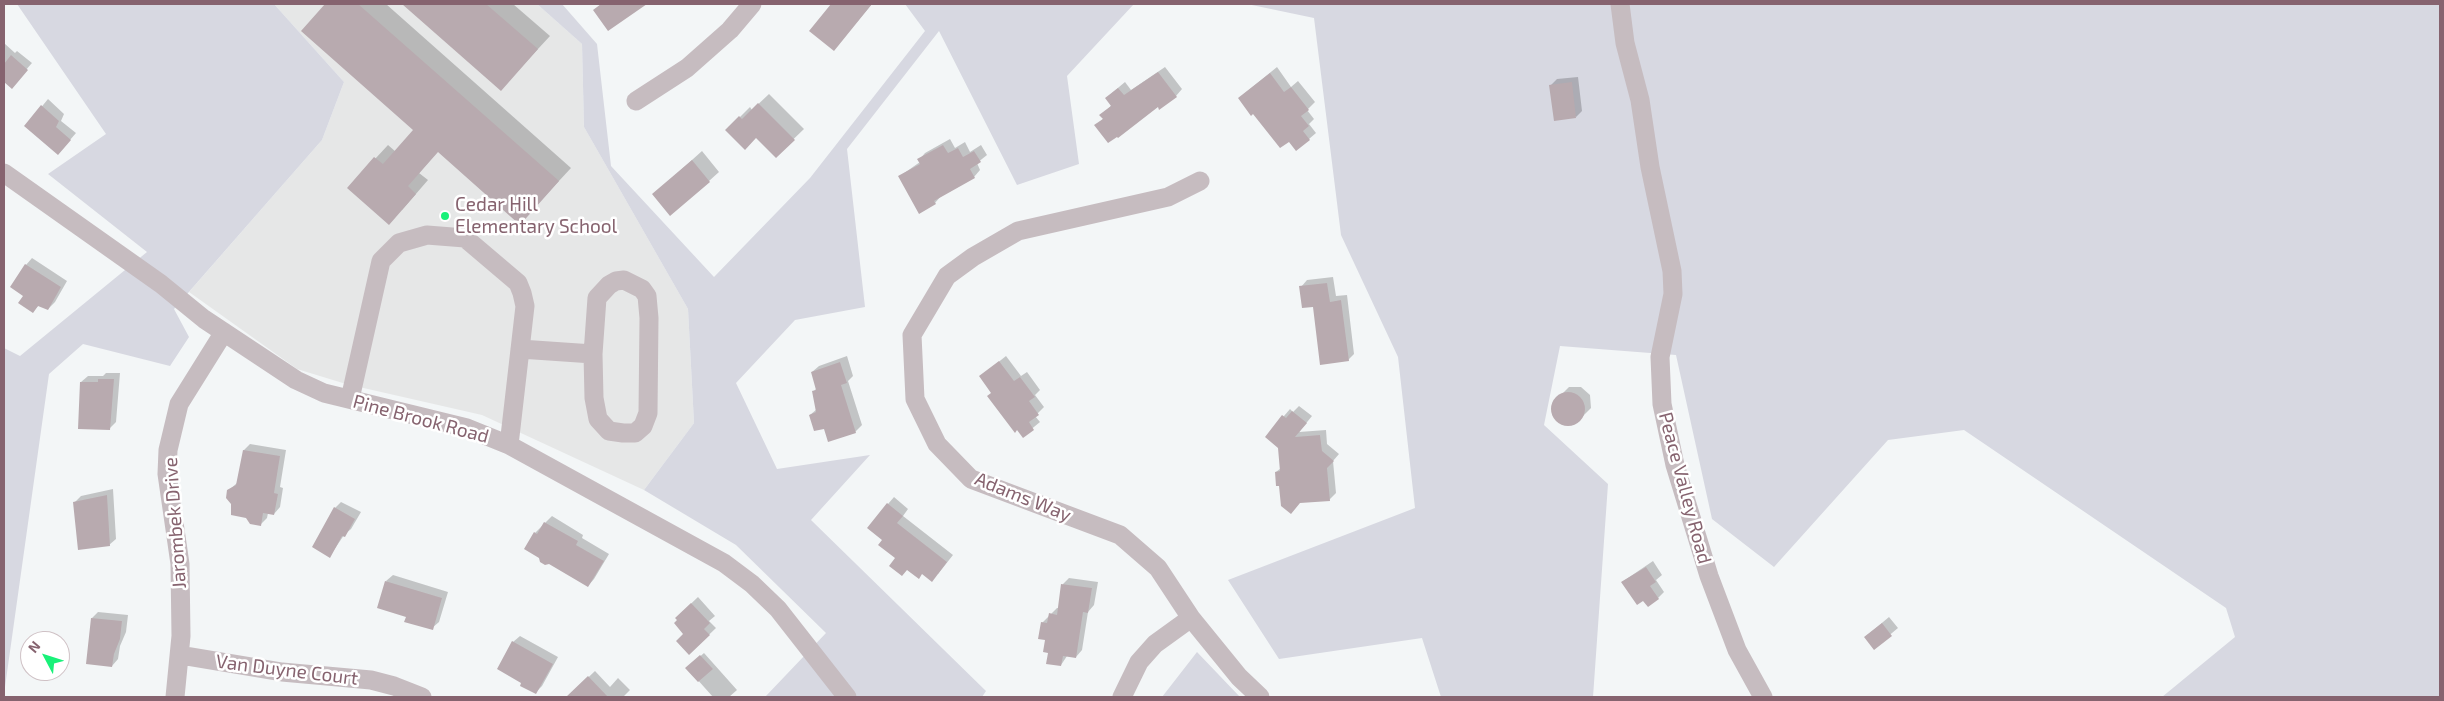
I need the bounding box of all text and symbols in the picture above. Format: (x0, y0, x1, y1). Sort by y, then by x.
place label: Cedar Hill Elementary School (455, 194, 617, 238)
marker: Cedar Hill Elementary School (439, 210, 451, 222)
street label: Pine Brook Road (351, 390, 491, 448)
street label: Peace Valley Road (1654, 410, 1716, 566)
street label: Jarombek Drive (159, 456, 191, 590)
street label: Adams Way (971, 467, 1075, 527)
north arrow (20, 631, 70, 681)
text: N (24, 637, 44, 656)
street label: Van Duyne Court (215, 650, 359, 690)

